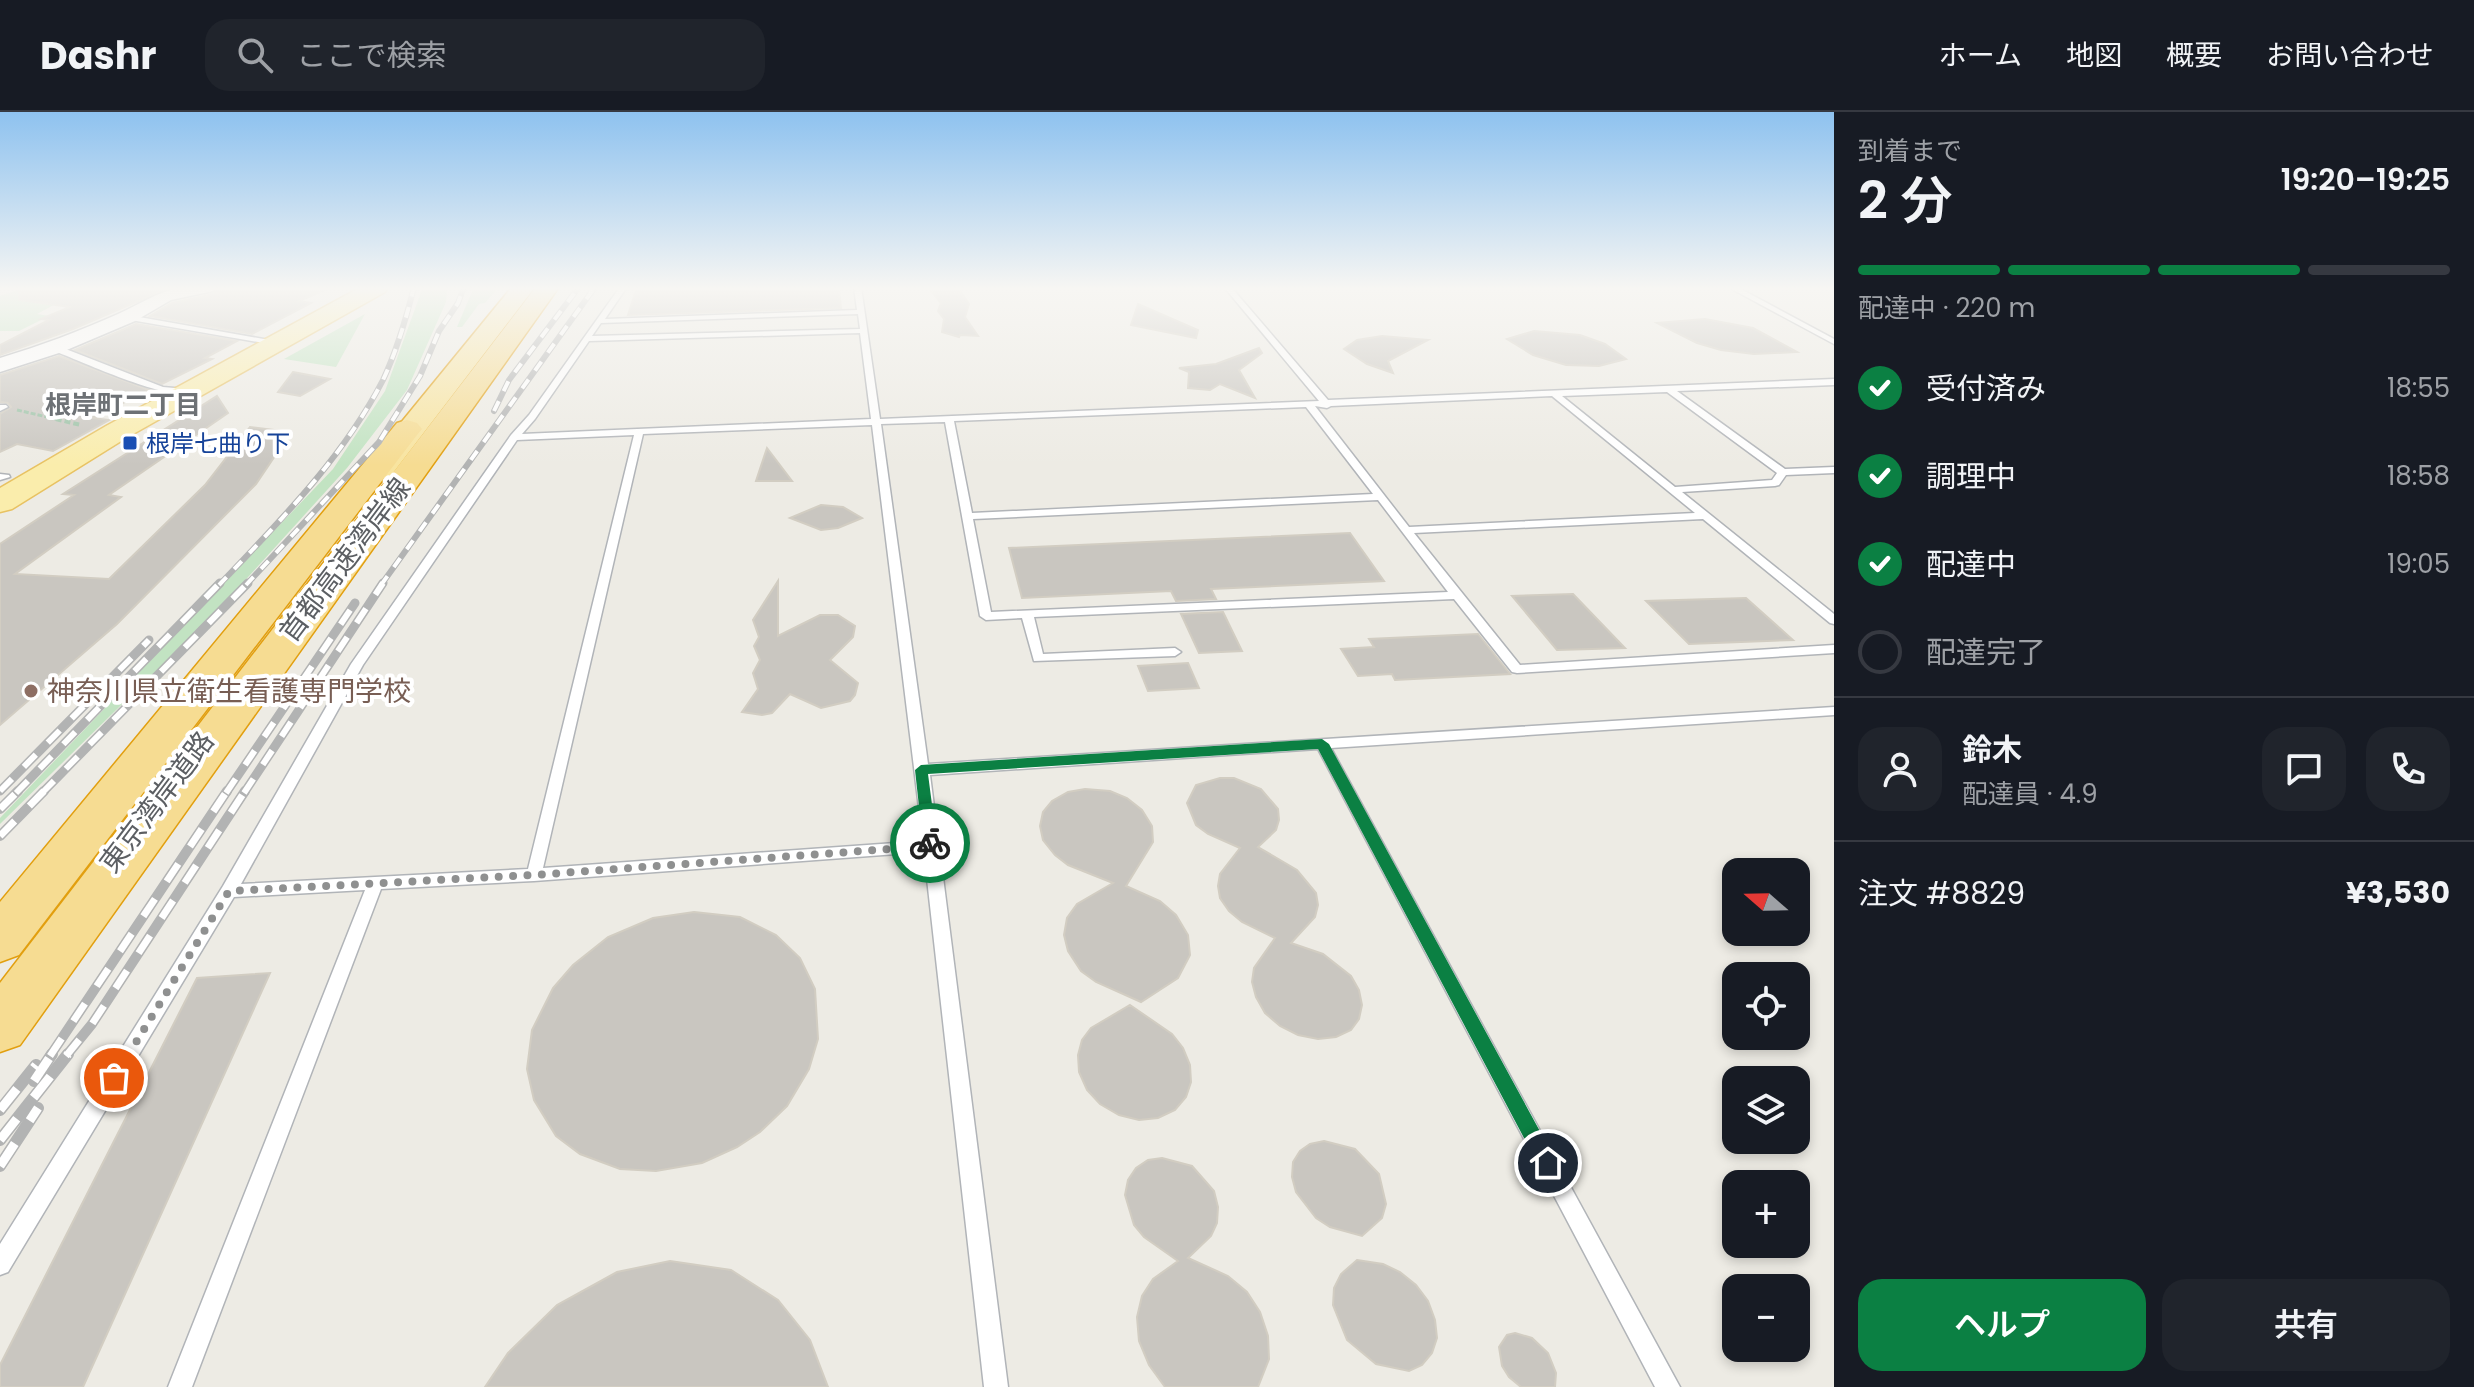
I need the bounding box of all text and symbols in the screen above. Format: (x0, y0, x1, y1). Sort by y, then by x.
search box (205, 19, 765, 91)
text: Dashr (40, 29, 157, 82)
icon: search (233, 33, 277, 77)
text: ここで検索 (297, 34, 447, 77)
text: ホーム (1939, 36, 2022, 75)
text: 地図 (2066, 36, 2122, 75)
text: 概要 (2166, 36, 2222, 75)
text: お問い合わせ (2266, 36, 2434, 75)
text: 到着まで (1858, 133, 1962, 169)
text: 19:20–19:25 (2281, 158, 2450, 201)
text: 2 分 (1858, 164, 1952, 237)
text: 配達中 · 220 m (1858, 290, 2035, 326)
icon: check (1858, 366, 1902, 410)
text: 受付済み (1926, 367, 2046, 410)
text: 18:55 (2387, 370, 2450, 406)
district label: 根岸町二丁目 (45, 387, 201, 423)
place label: 根岸七曲り下 (146, 427, 290, 460)
marker: 根岸七曲り下 (121, 434, 139, 452)
icon: check (1858, 454, 1902, 498)
text: 調理中 (1926, 455, 2016, 498)
text: 18:58 (2387, 458, 2450, 494)
street label: 首都高速湾岸線 (270, 470, 420, 650)
icon: check (1858, 542, 1902, 586)
text: 配達中 (1926, 543, 2016, 586)
text: 19:05 (2387, 546, 2450, 582)
text: 配達完了 (1926, 631, 2046, 674)
place label: 神奈川県立衛生看護専門学校 (47, 672, 411, 711)
marker: 神奈川県立衛生看護専門学校 (22, 682, 40, 700)
street label: 東京湾岸道路 (91, 723, 223, 881)
button: person (1858, 727, 1942, 811)
button: chat (2262, 727, 2346, 811)
button: phone (2366, 727, 2450, 811)
text: 鈴木 (1962, 728, 2022, 771)
text: 配達員 · 4.9 (1962, 776, 2098, 812)
courier (890, 803, 970, 883)
icon: bike (908, 821, 952, 865)
north arrow (1722, 858, 1810, 946)
map controls (1722, 858, 1810, 1362)
text: ¥3,530 (2346, 871, 2450, 914)
text: 注文 #8829 (1858, 872, 2025, 915)
button: locate (1722, 962, 1810, 1050)
pin (80, 1044, 148, 1112)
icon: bag (92, 1056, 136, 1100)
button: layers (1722, 1066, 1810, 1154)
pin (1514, 1129, 1582, 1197)
icon: home (1526, 1141, 1570, 1185)
button: + (1722, 1170, 1810, 1258)
button: − (1722, 1274, 1810, 1362)
button: ヘルプ (1858, 1279, 2146, 1371)
button: 共有 (2162, 1279, 2450, 1371)

